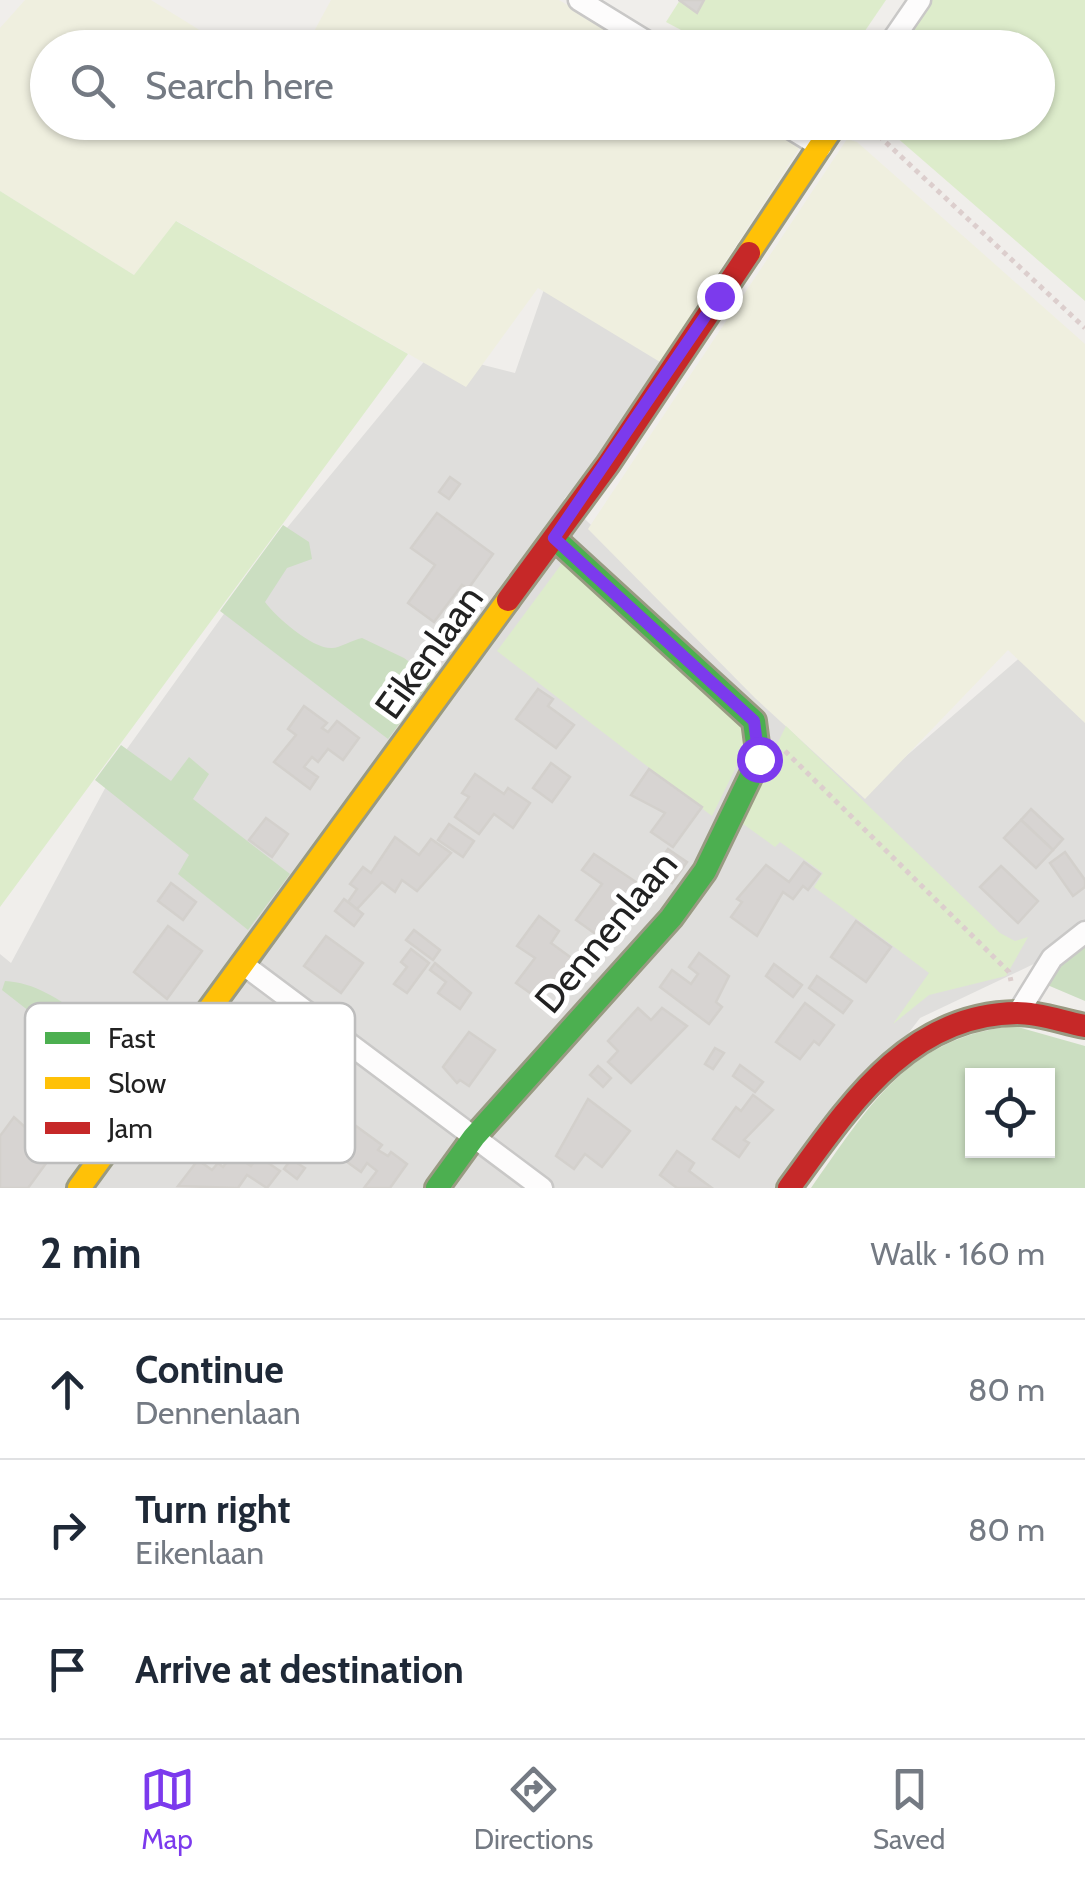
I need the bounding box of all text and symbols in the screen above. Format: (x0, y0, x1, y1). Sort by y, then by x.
search box (30, 30, 1055, 140)
icon: search (65, 58, 120, 113)
text: Search here (145, 62, 334, 109)
route end (697, 274, 743, 320)
street label: Eikenlaan (364, 576, 493, 728)
route start (737, 737, 783, 783)
street label: Dennenlaan (524, 841, 687, 1022)
legend (25, 1003, 355, 1163)
text: Fast (108, 1021, 156, 1055)
text: Slow (108, 1066, 166, 1100)
map controls (965, 1068, 1055, 1158)
button: locate (965, 1068, 1055, 1158)
text: Jam (107, 1111, 153, 1145)
text: 2 min (40, 1227, 141, 1279)
text: Walk · 160 m (871, 1234, 1045, 1273)
text: Continue (135, 1346, 284, 1393)
icon: ahead (40, 1362, 95, 1417)
text: 80 m (968, 1370, 1045, 1409)
text: Dennenlaan (135, 1393, 301, 1432)
text: Turn right (135, 1486, 291, 1533)
icon: right (40, 1502, 95, 1557)
text: 80 m (968, 1510, 1045, 1549)
text: Eikenlaan (135, 1533, 264, 1572)
icon: arrive (40, 1642, 95, 1697)
text: Arrive at destination (135, 1646, 464, 1693)
tab: Map (140, 1762, 195, 1856)
tab: Directions (474, 1762, 593, 1856)
tab: Saved (873, 1762, 945, 1856)

